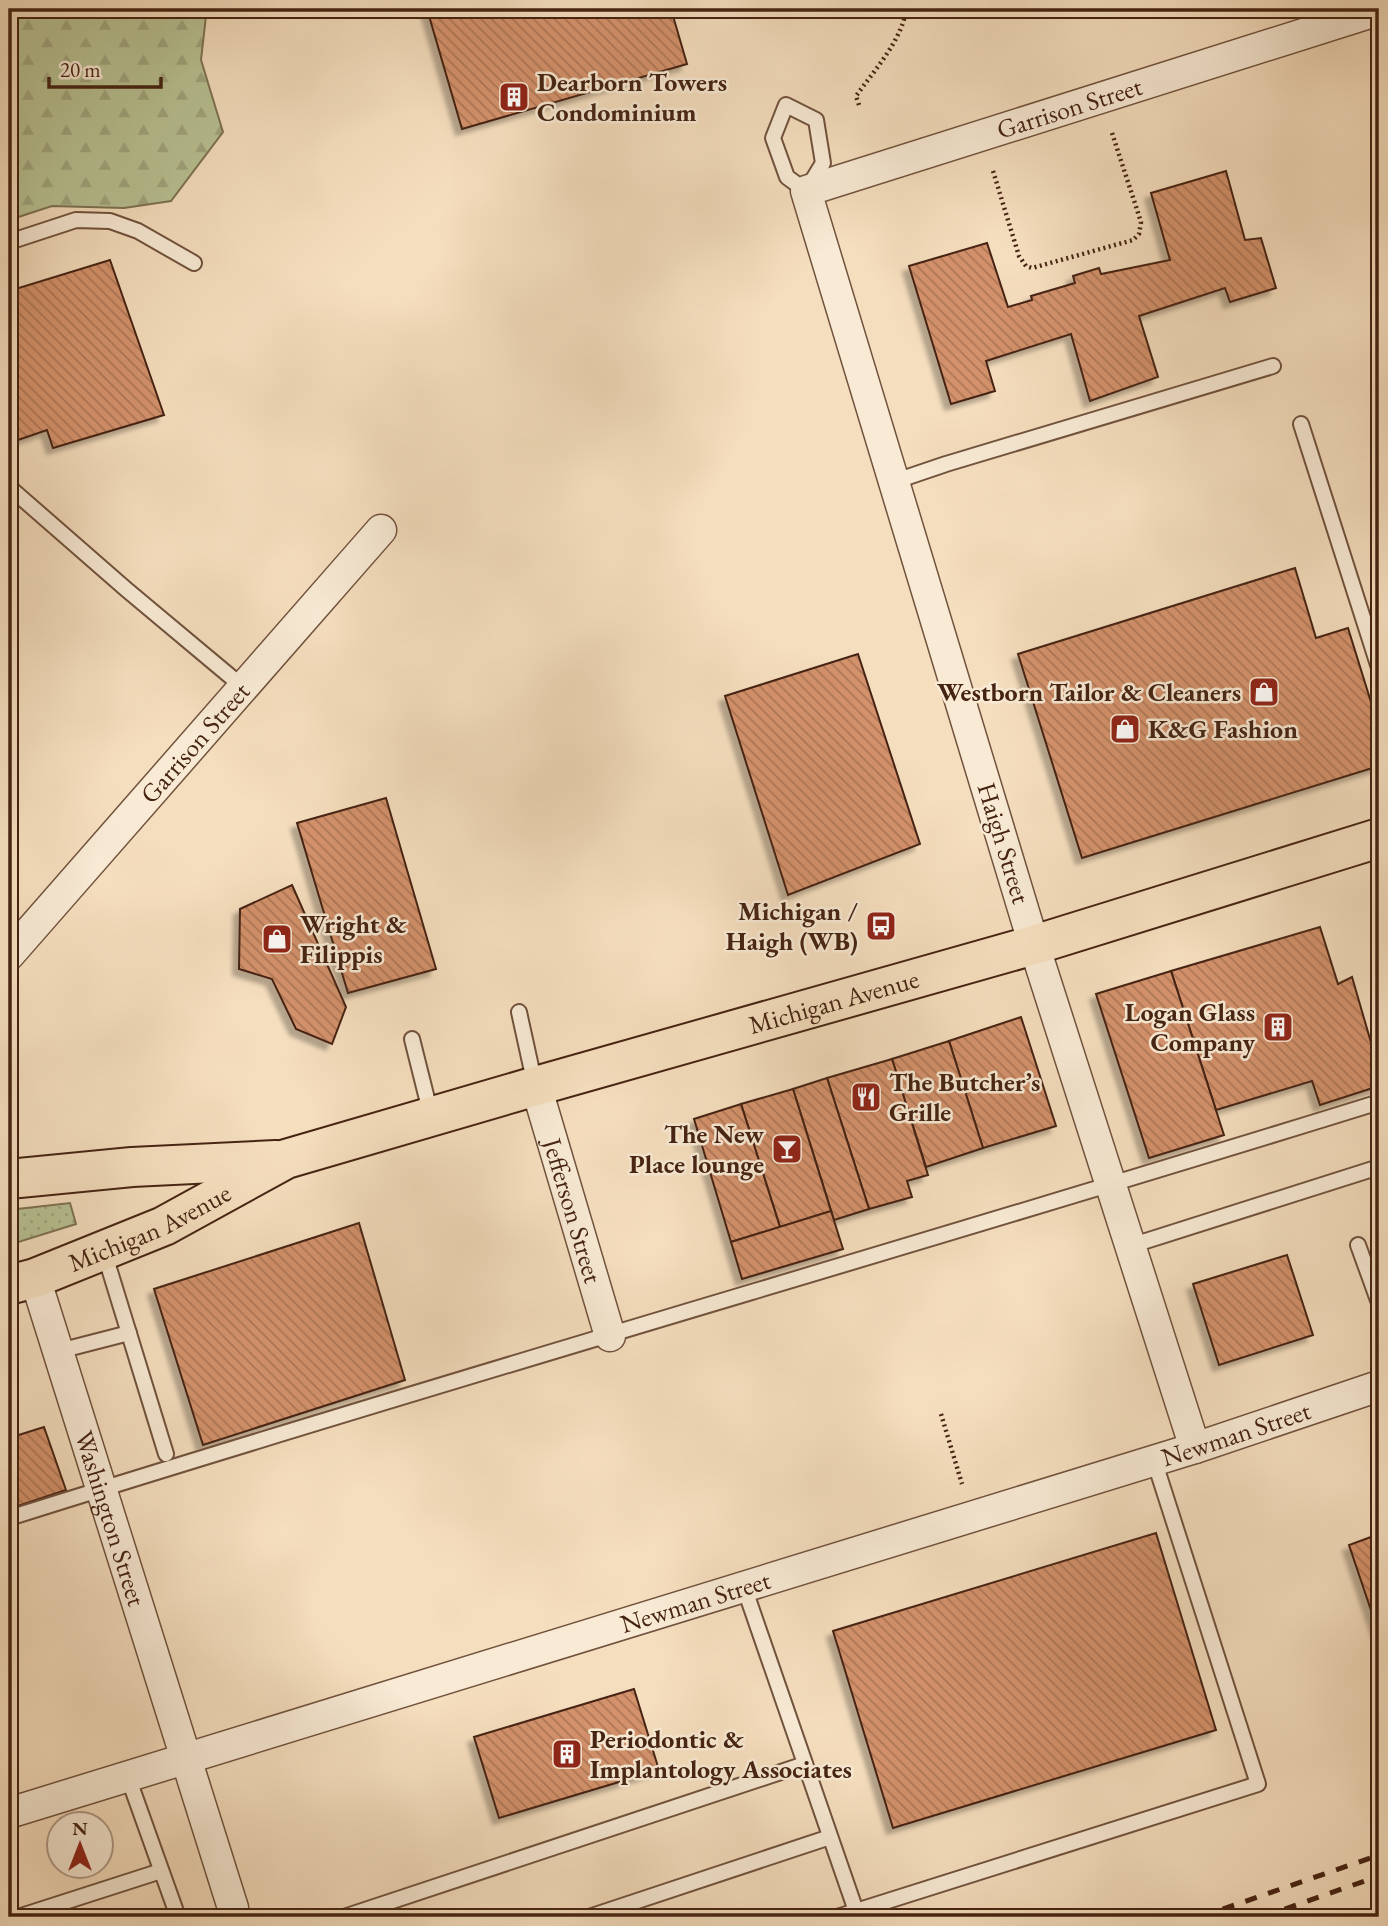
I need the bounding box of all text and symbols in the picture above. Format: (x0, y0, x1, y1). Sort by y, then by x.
scale bar (49, 46, 161, 90)
text: 20 m (60, 56, 101, 83)
place label: Dearborn Towers Condominium (537, 65, 727, 129)
street label: Garrison Street (992, 69, 1146, 147)
building icon: Dearborn Towers Condominium (497, 80, 531, 114)
street label: Garrison Street (132, 675, 257, 811)
place label: Westborn Tailor & Cleaners (937, 675, 1241, 709)
shop icon: Westborn Tailor & Cleaners (1247, 675, 1281, 709)
shop icon: K&G Fashion (1108, 712, 1142, 746)
place label: K&G Fashion (1148, 712, 1298, 746)
street label: Haigh Street (969, 778, 1039, 908)
place label: Michigan / Haigh (WB) (726, 894, 858, 958)
place label: Wright & Filippis (300, 907, 407, 971)
bus stop icon: Michigan / Haigh (WB) (864, 909, 898, 943)
shop icon: Wright & Filippis (260, 922, 294, 956)
street label: Michigan Avenue (745, 961, 923, 1042)
place label: Logan Glass Company (1125, 995, 1255, 1059)
building icon: Logan Glass Company (1261, 1010, 1295, 1044)
place label: The Butcher’s Grille (889, 1065, 1040, 1129)
restaurant icon: The Butcher’s Grille (849, 1080, 883, 1114)
place label: The New Place lounge (629, 1117, 764, 1181)
street label: Jefferson Street (535, 1132, 610, 1287)
bar icon: The New Place lounge (770, 1132, 804, 1166)
street label: Michigan Avenue (63, 1176, 237, 1280)
street label: Newman Street (1157, 1393, 1315, 1474)
street label: Washington Street (67, 1427, 154, 1610)
street label: Newman Street (616, 1563, 774, 1641)
place label: Periodontic & Implantology Associates (590, 1722, 852, 1786)
building icon: Periodontic & Implantology Associates (550, 1737, 584, 1771)
north arrow (46, 1811, 116, 1881)
text: N (72, 1816, 88, 1841)

